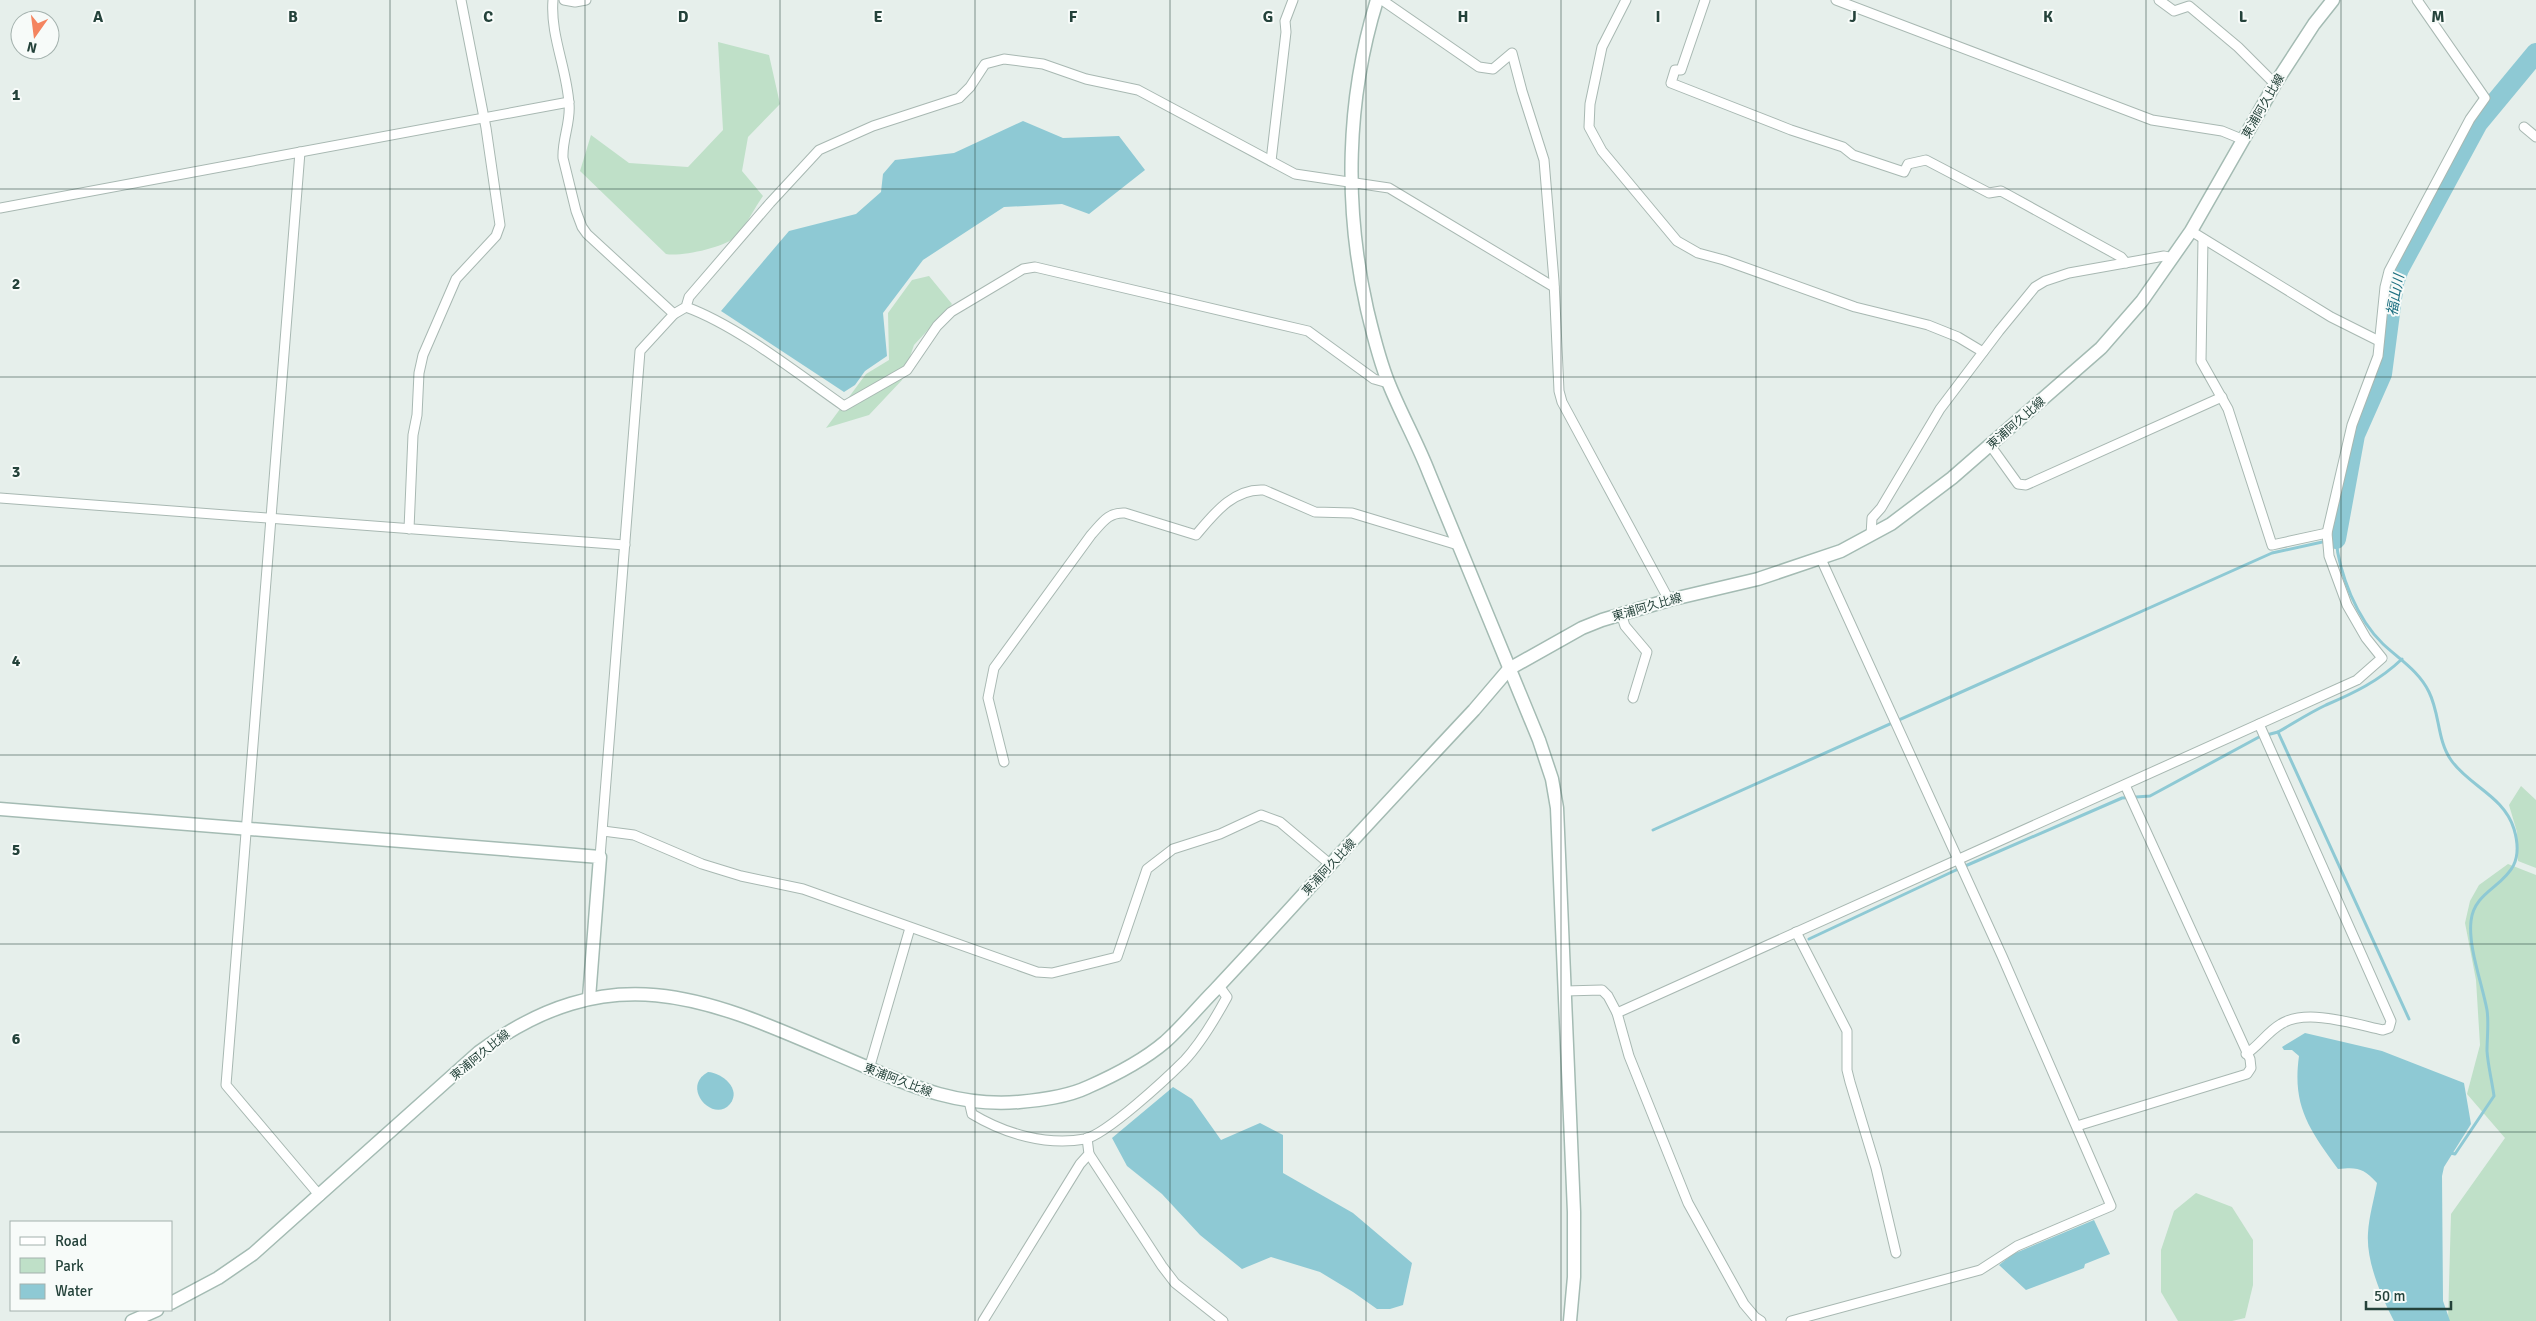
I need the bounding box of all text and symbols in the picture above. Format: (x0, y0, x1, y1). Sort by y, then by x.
text: A (93, 7, 104, 27)
text: B (288, 7, 298, 27)
text: C (483, 7, 493, 27)
text: D (678, 7, 689, 27)
text: E (873, 7, 883, 27)
text: F (1069, 7, 1078, 27)
text: G (1263, 7, 1273, 27)
text: H (1458, 7, 1468, 27)
text: I (1655, 7, 1661, 27)
text: J (1849, 7, 1857, 27)
text: K (2043, 7, 2053, 27)
text: L (2239, 7, 2248, 27)
text: M (2431, 7, 2445, 27)
north arrow (10, 10, 60, 60)
text: N (25, 38, 39, 57)
street label: 東浦阿久比線 (2239, 71, 2288, 141)
text: 1 (12, 85, 21, 105)
water label: 福山川 (2383, 271, 2408, 317)
text: 2 (12, 274, 20, 294)
street label: 東浦阿久比線 (1984, 394, 2048, 453)
text: 3 (12, 462, 20, 482)
street label: 東浦阿久比線 (1610, 590, 1684, 625)
text: 4 (12, 651, 21, 671)
street label: 東浦阿久比線 (1299, 836, 1359, 899)
text: 5 (12, 840, 20, 860)
street label: 東浦阿久比線 (448, 1027, 513, 1084)
text: 6 (12, 1029, 21, 1049)
street label: 東浦阿久比線 (862, 1061, 934, 1100)
legend (10, 1221, 172, 1311)
text: Road (55, 1232, 87, 1250)
text: Park (55, 1257, 84, 1275)
scale bar (2366, 1278, 2451, 1310)
text: Water (55, 1282, 93, 1300)
text: 50 m (2374, 1287, 2405, 1305)

